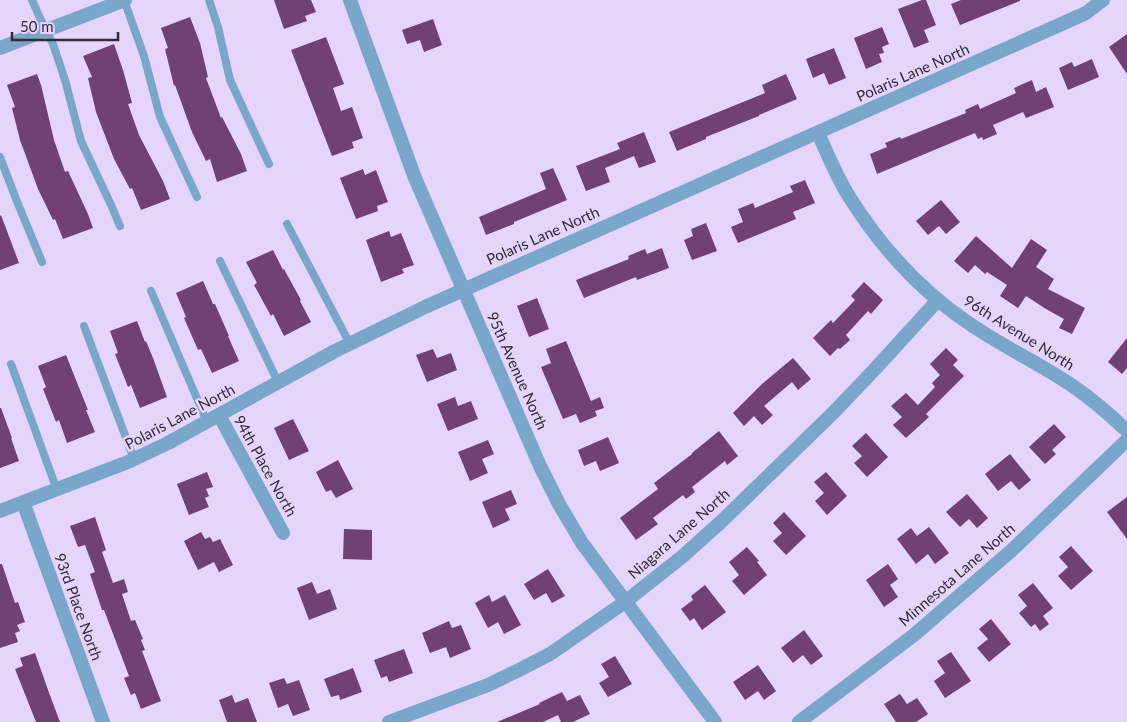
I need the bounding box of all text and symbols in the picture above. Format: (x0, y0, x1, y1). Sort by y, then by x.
scale bar (12, 10, 119, 42)
text: 50 m (20, 17, 54, 35)
street label: Polaris Lane North (853, 39, 972, 105)
street label: Polaris Lane North (483, 202, 602, 268)
street label: 96th Avenue North (961, 291, 1078, 373)
street label: 95th Avenue North (484, 309, 552, 432)
street label: Polaris Lane North (122, 380, 237, 453)
street label: 94th Place North (231, 412, 301, 519)
street label: Niagara Lane North (624, 484, 733, 582)
street label: Minnesota Lane North (895, 519, 1018, 630)
street label: 93rd Place North (51, 551, 107, 663)

